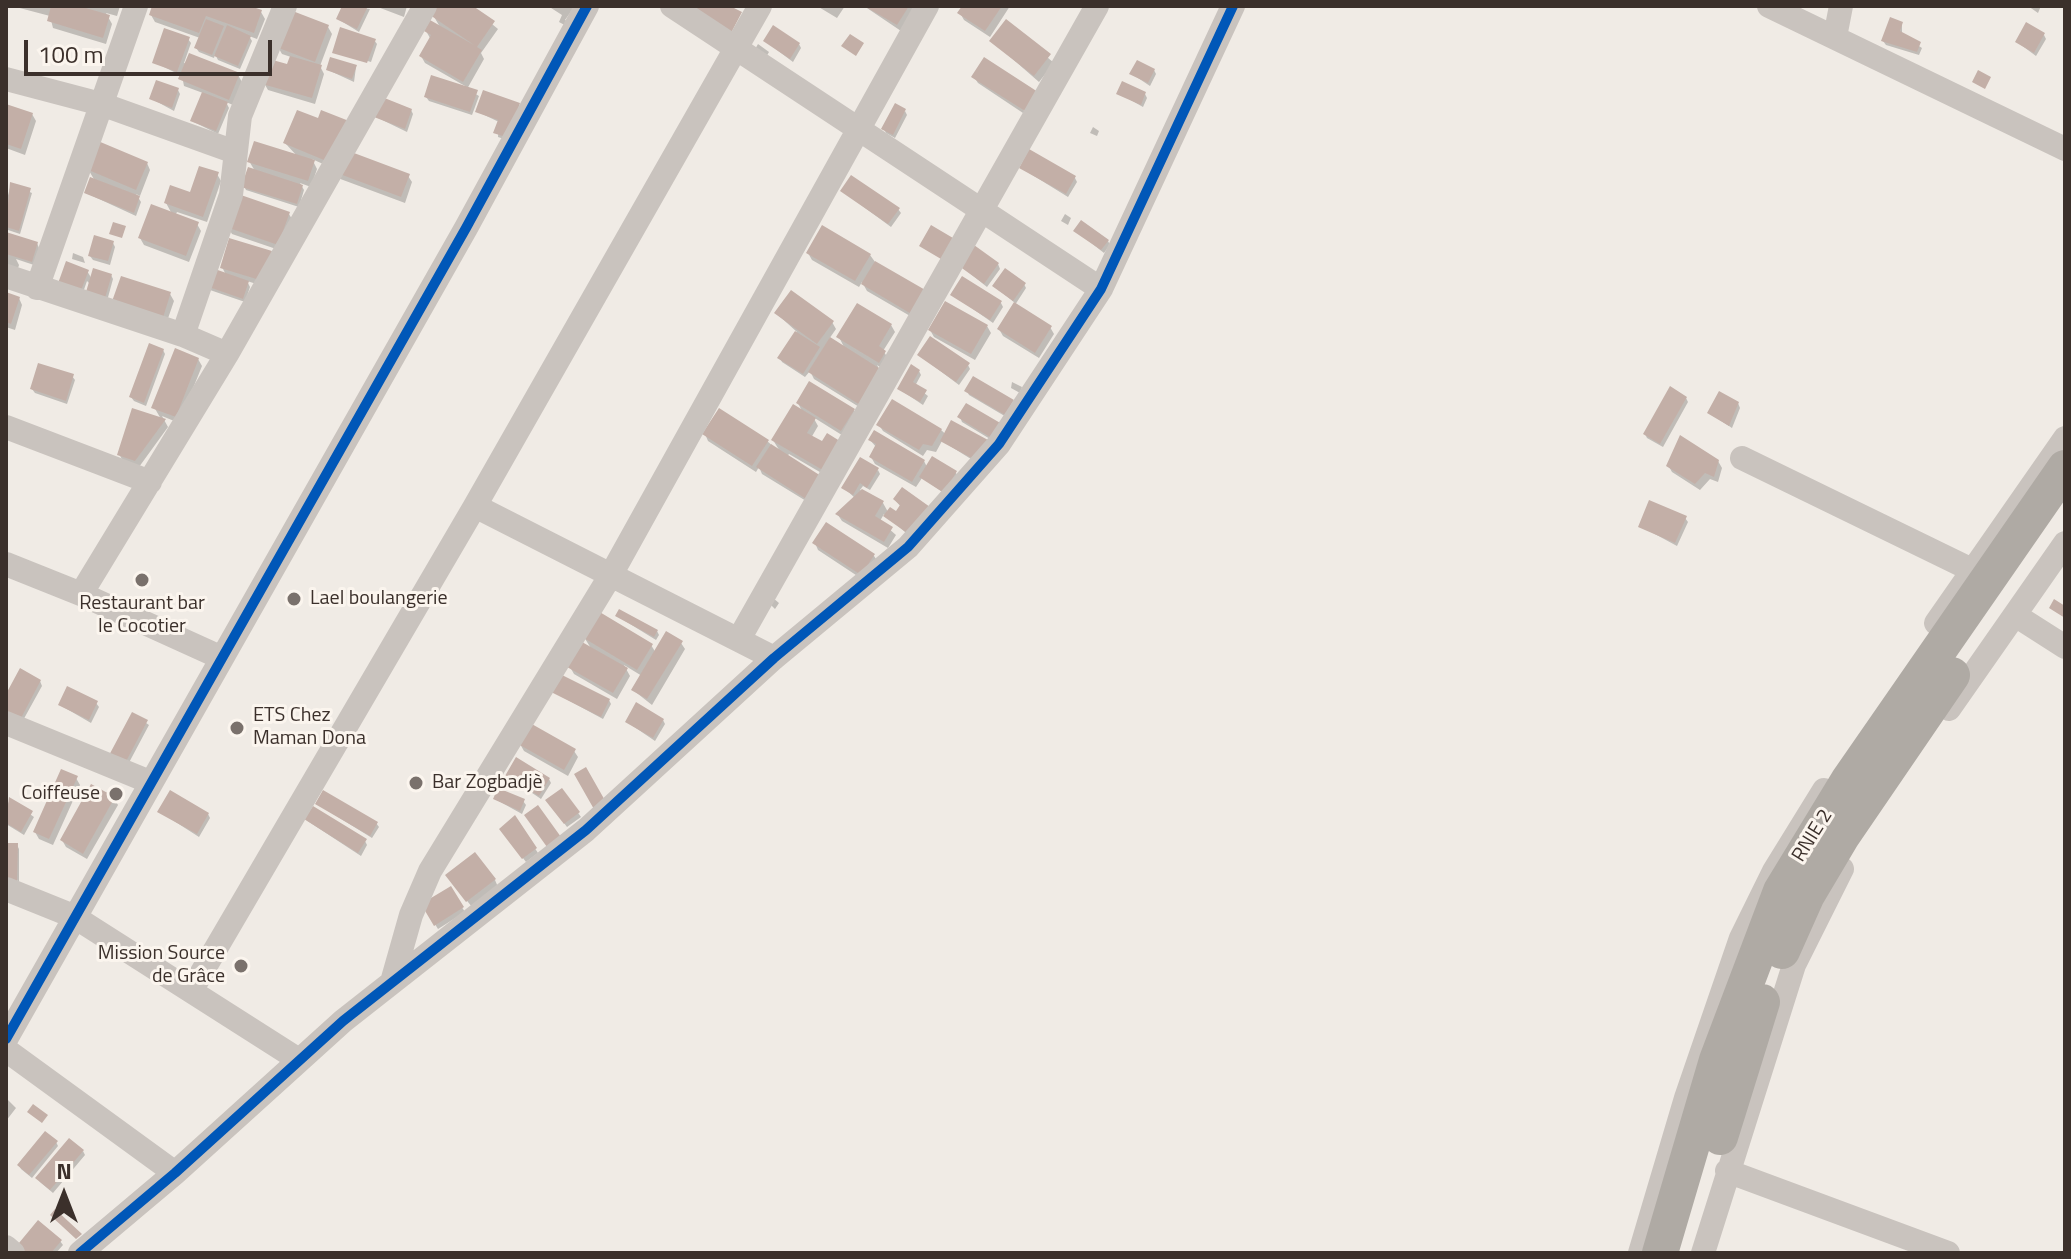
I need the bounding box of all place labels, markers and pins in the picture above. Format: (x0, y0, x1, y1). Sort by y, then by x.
marker: Restaurant bar le Cocotier (133, 571, 151, 589)
place label: Lael boulangerie (310, 587, 448, 611)
marker: Lael boulangerie (285, 590, 303, 608)
place label: Restaurant bar le Cocotier (79, 592, 205, 639)
place label: ETS Chez Maman Dona (253, 704, 366, 751)
marker: ETS Chez Maman Dona (228, 719, 246, 737)
place label: Bar Zogbadjè (432, 771, 543, 795)
marker: Bar Zogbadjè (407, 774, 425, 792)
place label: Coiffeuse (21, 782, 100, 806)
marker: Coiffeuse (107, 785, 125, 803)
place label: Mission Source de Grâce (98, 942, 225, 989)
marker: Mission Source de Grâce (232, 957, 250, 975)

